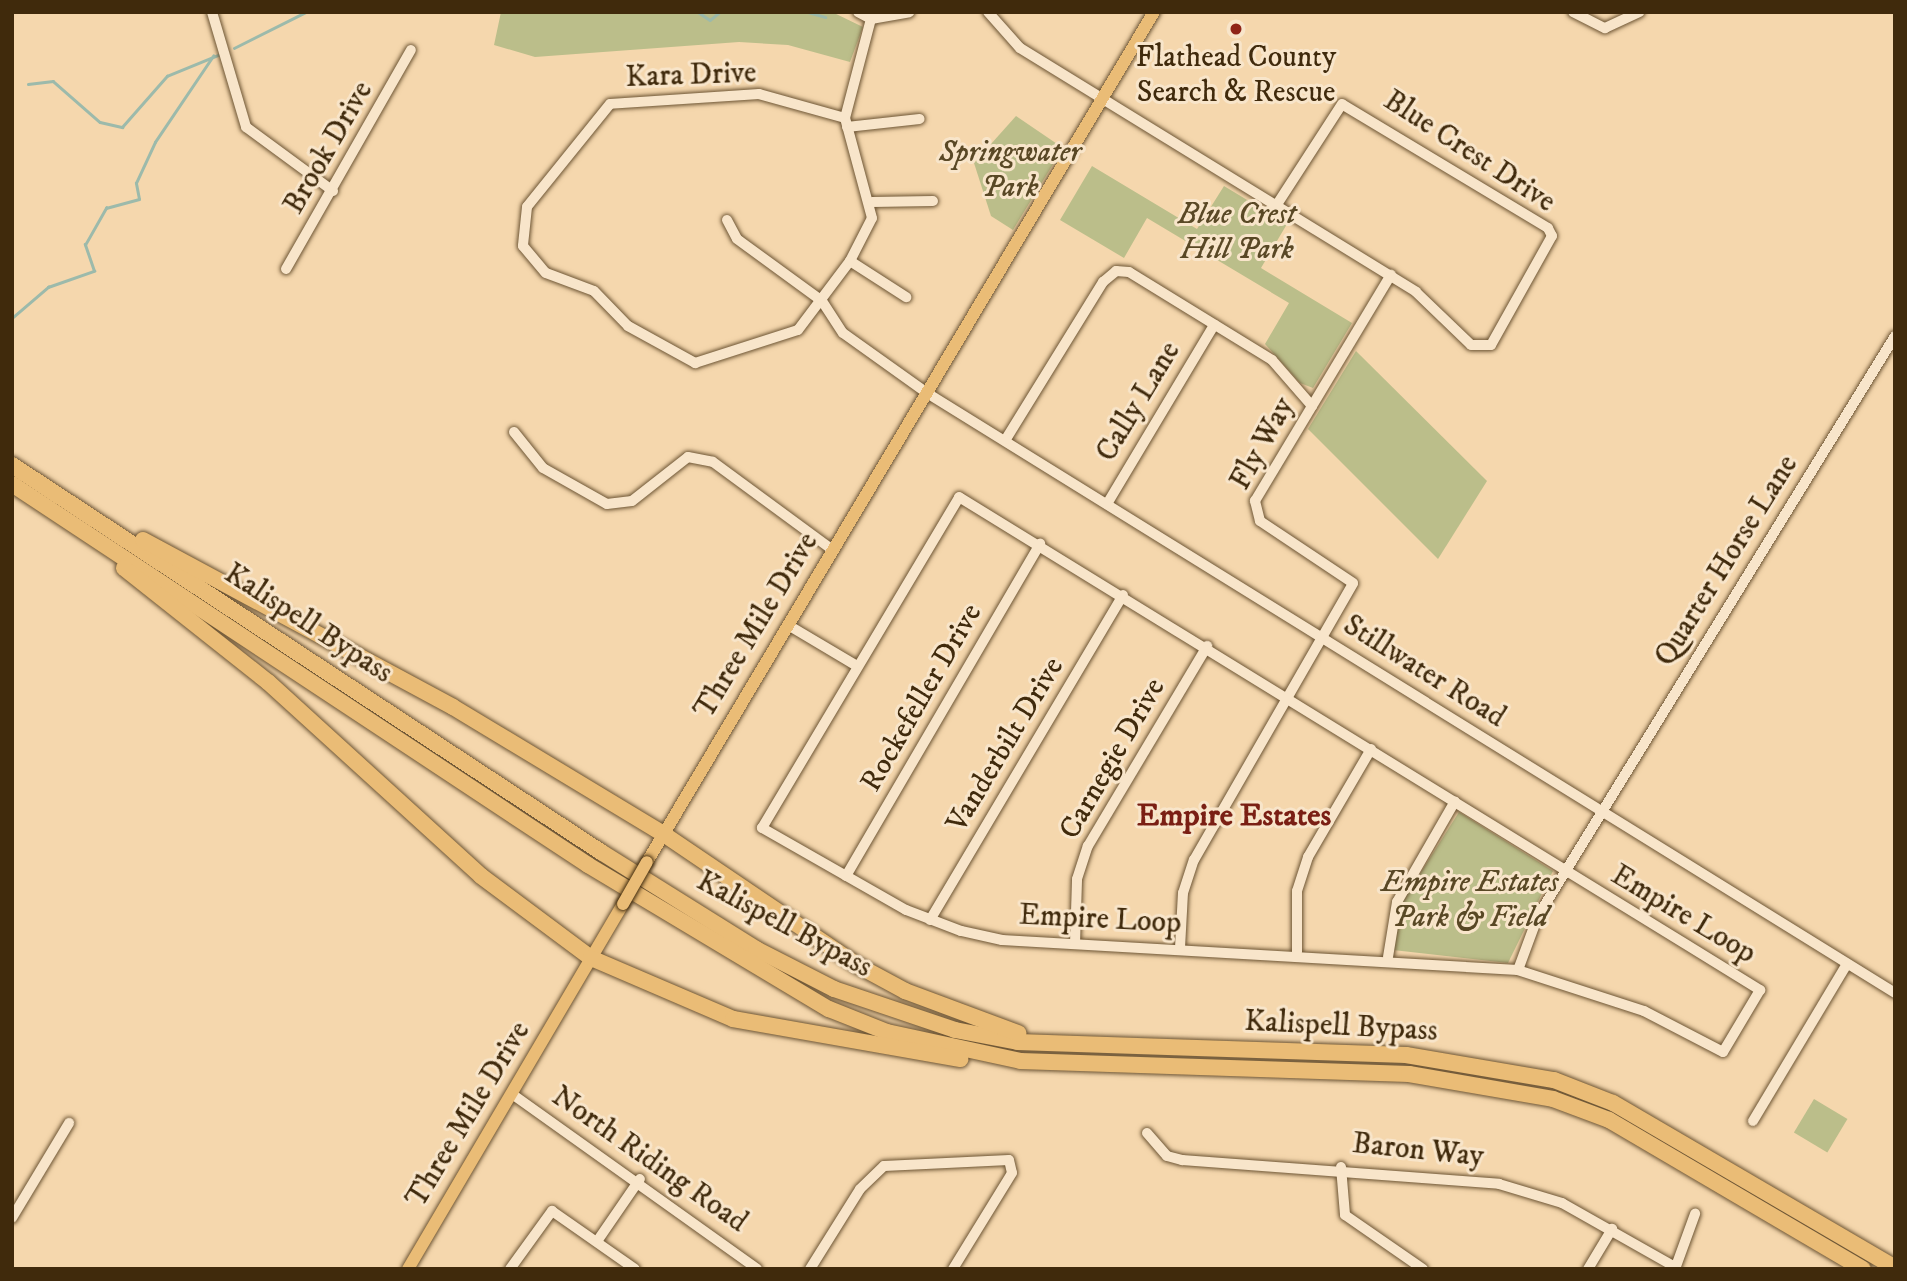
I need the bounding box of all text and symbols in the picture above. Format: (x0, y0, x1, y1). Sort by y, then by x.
marker: Flathead County Search & Rescue (1228, 21, 1244, 37)
place label: Flathead County Search & Rescue (1136, 40, 1336, 110)
street label: Kara Drive (625, 56, 757, 96)
street label: Brook Drive (277, 75, 381, 221)
street label: Blue Crest Drive (1376, 83, 1562, 221)
park label: Springwater Park (939, 135, 1081, 206)
park label: Blue Crest Hill Park (1178, 197, 1296, 268)
street label: Cally Lane (1089, 336, 1189, 468)
street label: Fly Way (1223, 391, 1303, 497)
street label: Quarter Horse Lane (1648, 449, 1806, 673)
street label: Three Mile Drive (687, 526, 827, 726)
street label: Kalispell Bypass (217, 556, 399, 692)
street label: Rockefeller Drive (854, 598, 990, 798)
street label: Stillwater Road (1336, 608, 1512, 736)
street label: Vanderbilt Drive (940, 651, 1072, 839)
street label: Carnegie Drive (1052, 672, 1174, 846)
district label: Empire Estates (1137, 797, 1331, 835)
street label: Empire Loop (1604, 858, 1762, 972)
street label: Kalispell Bypass (690, 864, 878, 986)
park label: Empire Estates Park & Field (1381, 865, 1559, 936)
street label: Empire Loop (1018, 898, 1182, 942)
street label: Kalispell Bypass (1243, 1004, 1439, 1050)
street label: Three Mile Drive (399, 1015, 539, 1215)
street label: North Riding Road (544, 1079, 754, 1241)
street label: Baron Way (1350, 1126, 1486, 1176)

